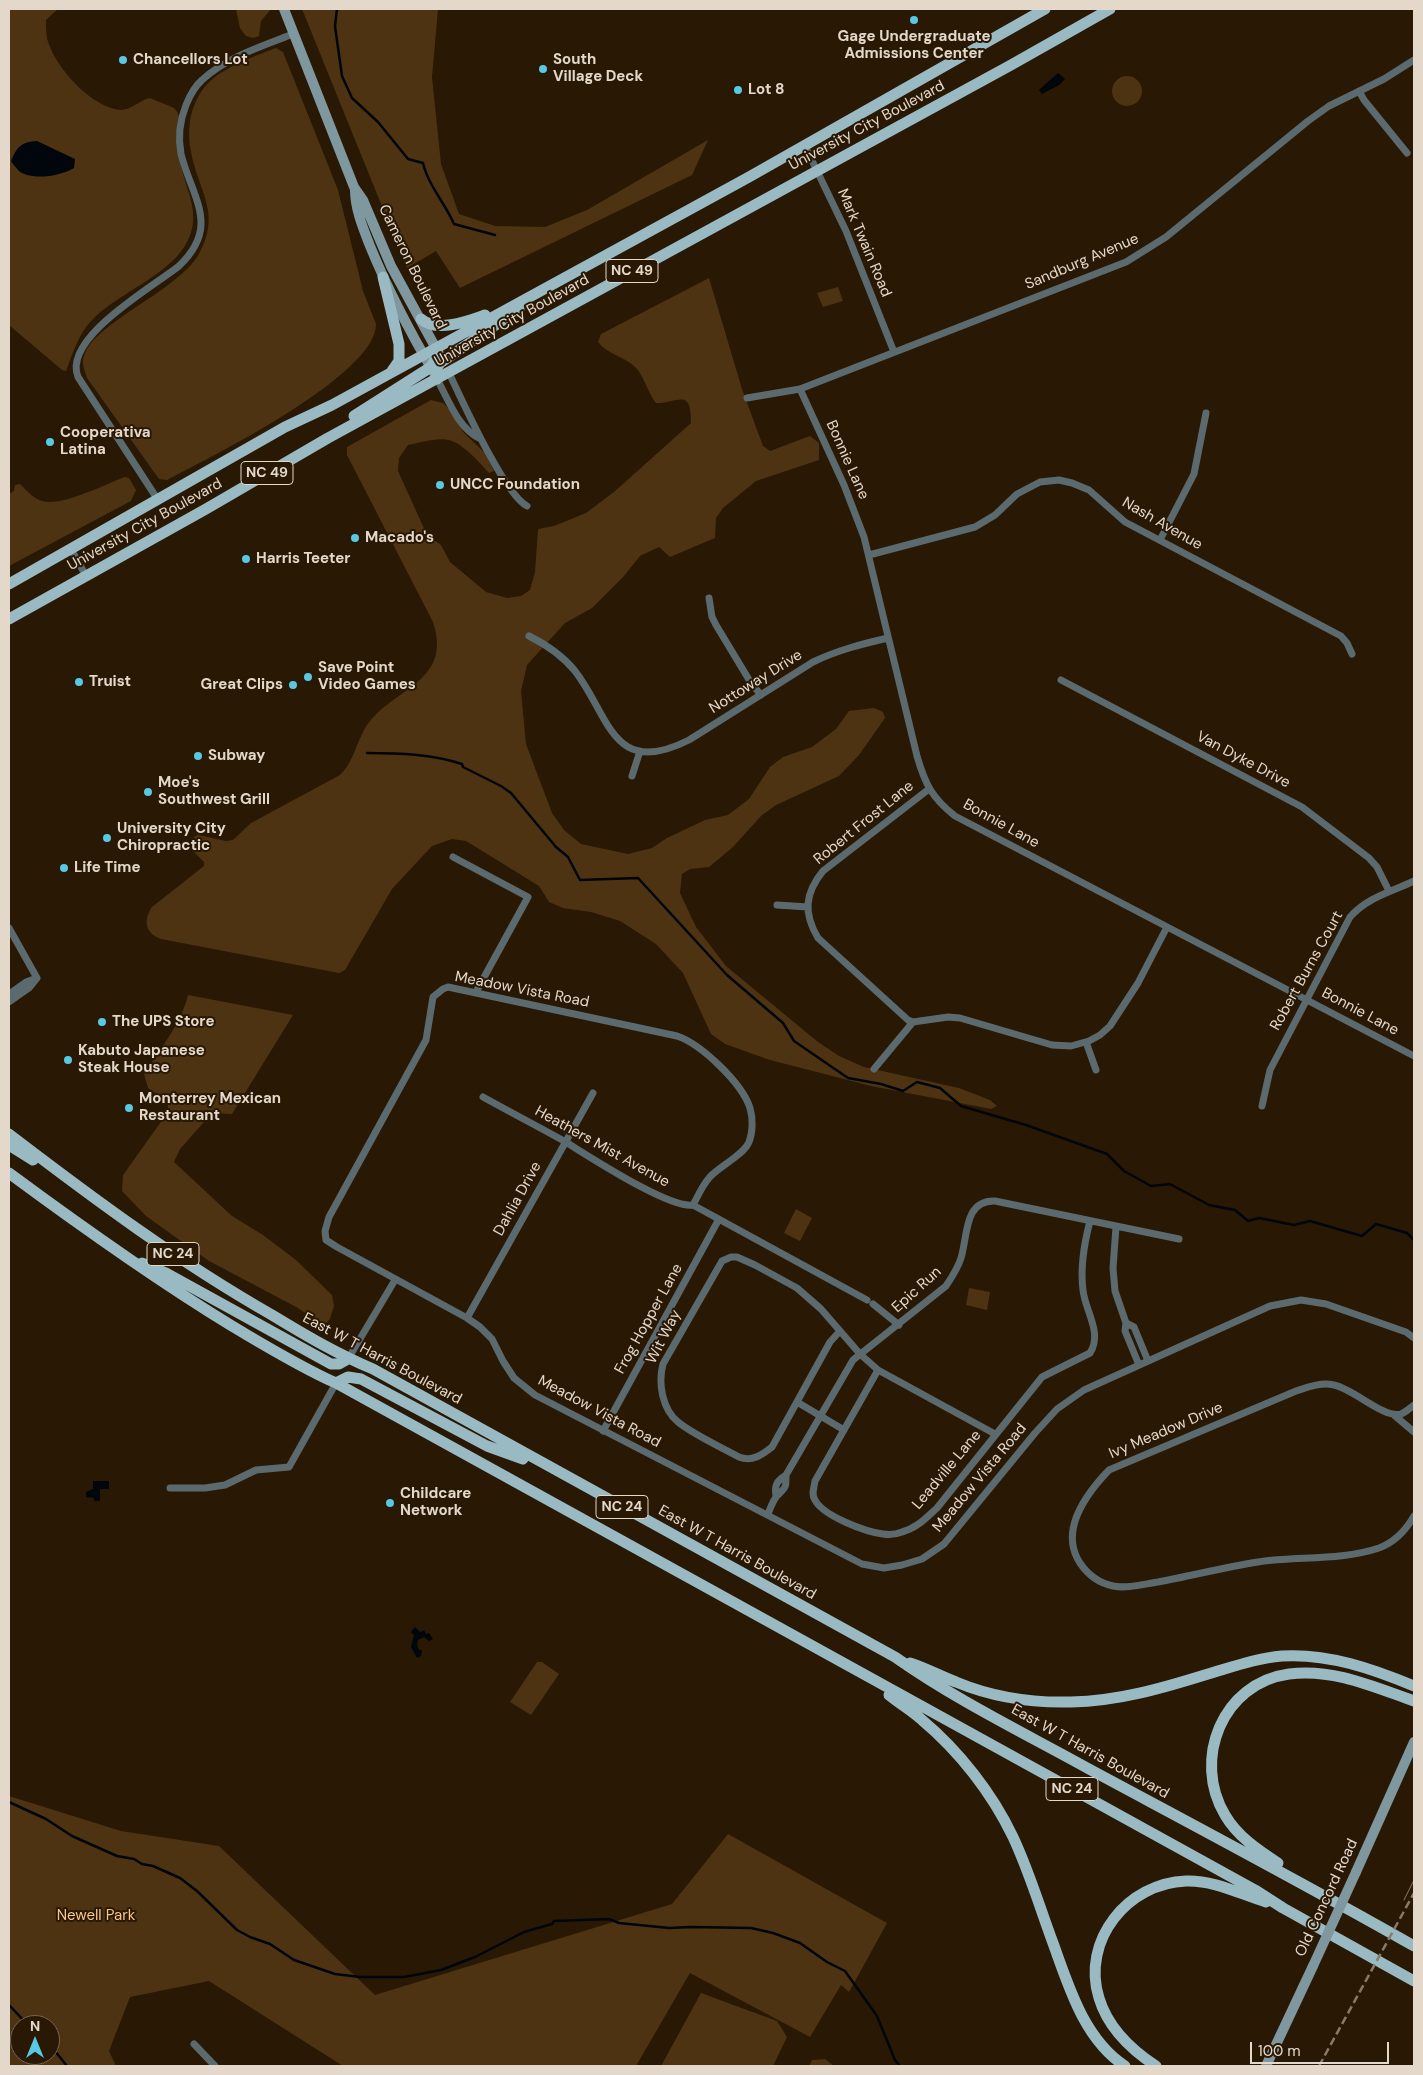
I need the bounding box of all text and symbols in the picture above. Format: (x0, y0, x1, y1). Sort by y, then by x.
marker: Gage Undergraduate Admissions Center (908, 14, 920, 26)
place label: Gage Undergraduate Admissions Center (838, 28, 990, 63)
place label: Chancellors Lot (133, 51, 248, 69)
place label: South Village Deck (553, 51, 643, 86)
marker: Chancellors Lot (117, 54, 129, 66)
marker: South Village Deck (537, 63, 549, 75)
street label: University City Boulevard (786, 77, 948, 175)
place label: Lot 8 (748, 81, 784, 99)
marker: Lot 8 (732, 84, 744, 96)
street label: Mark Twain Road (833, 186, 895, 300)
street label: Cameron Boulevard (374, 202, 450, 332)
street label: Sandburg Avenue (1023, 230, 1141, 294)
road number: NC 49 (606, 260, 658, 282)
street label: University City Boulevard (432, 271, 592, 371)
street label: Bonnie Lane (822, 418, 872, 502)
place label: Cooperativa Latina (60, 424, 150, 459)
marker: Cooperativa Latina (44, 436, 56, 448)
road number: NC 49 (241, 462, 293, 484)
street label: University City Boulevard (65, 475, 225, 575)
place label: UNCC Foundation (450, 476, 580, 494)
marker: UNCC Foundation (434, 479, 446, 491)
street label: Nash Avenue (1119, 494, 1205, 554)
place label: Macado's (365, 529, 434, 547)
marker: Macado's (349, 532, 361, 544)
place label: Harris Teeter (256, 550, 350, 568)
marker: Harris Teeter (240, 553, 252, 565)
street label: Nottoway Drive (706, 646, 806, 718)
place label: Save Point Video Games (318, 659, 416, 694)
marker: Save Point Video Games (302, 671, 314, 683)
place label: Truist (89, 673, 131, 691)
marker: Truist (73, 676, 85, 688)
place label: Great Clips (201, 676, 283, 694)
marker: Great Clips (287, 679, 299, 691)
street label: Van Dyke Drive (1193, 728, 1293, 792)
place label: Subway (208, 747, 265, 765)
marker: Subway (192, 750, 204, 762)
place label: Moe's Southwest Grill (158, 774, 270, 809)
street label: Robert Frost Lane (810, 777, 918, 869)
marker: Moe's Southwest Grill (142, 786, 154, 798)
street label: Bonnie Lane (960, 796, 1042, 852)
place label: University City Chiropractic (117, 820, 226, 855)
marker: University City Chiropractic (101, 832, 113, 844)
place label: Life Time (74, 859, 141, 877)
marker: Life Time (58, 862, 70, 874)
street label: Robert Burns Court (1267, 908, 1347, 1034)
street label: Meadow Vista Road (453, 968, 591, 1012)
street label: Bonnie Lane (1318, 984, 1402, 1040)
place label: The UPS Store (112, 1013, 214, 1031)
marker: The UPS Store (96, 1016, 108, 1028)
place label: Kabuto Japanese Steak House (78, 1042, 205, 1077)
marker: Kabuto Japanese Steak House (62, 1054, 74, 1066)
place label: Monterrey Mexican Restaurant (139, 1090, 281, 1125)
marker: Monterrey Mexican Restaurant (123, 1102, 135, 1114)
street label: Heathers Mist Avenue (532, 1103, 672, 1191)
street label: Dahlia Drive (490, 1159, 546, 1239)
road number: NC 24 (147, 1242, 199, 1266)
street label: Frog Hopper Lane (611, 1261, 687, 1377)
street label: Epic Run (889, 1263, 945, 1317)
street label: Wit Way (643, 1307, 685, 1367)
street label: East W T Harris Boulevard (299, 1309, 465, 1409)
street label: Meadow Vista Road (535, 1372, 663, 1452)
street label: Ivy Meadow Drive (1106, 1399, 1226, 1463)
street label: Meadow Vista Road (929, 1420, 1031, 1536)
street label: Leadville Lane (909, 1427, 985, 1513)
place label: Childcare Network (400, 1485, 471, 1520)
road number: NC 24 (596, 1495, 648, 1518)
marker: Childcare Network (384, 1497, 396, 1509)
street label: East W T Harris Boulevard (655, 1502, 819, 1604)
street label: East W T Harris Boulevard (1008, 1701, 1172, 1803)
road number: NC 24 (1046, 1778, 1098, 1800)
street label: Old Concord Road (1292, 1836, 1362, 1960)
park label: Newell Park (57, 1907, 135, 1925)
north arrow (10, 2015, 60, 2065)
text: N (30, 2017, 40, 2035)
scale bar (1253, 2032, 1392, 2064)
text: 100 m (1258, 2041, 1301, 2061)

